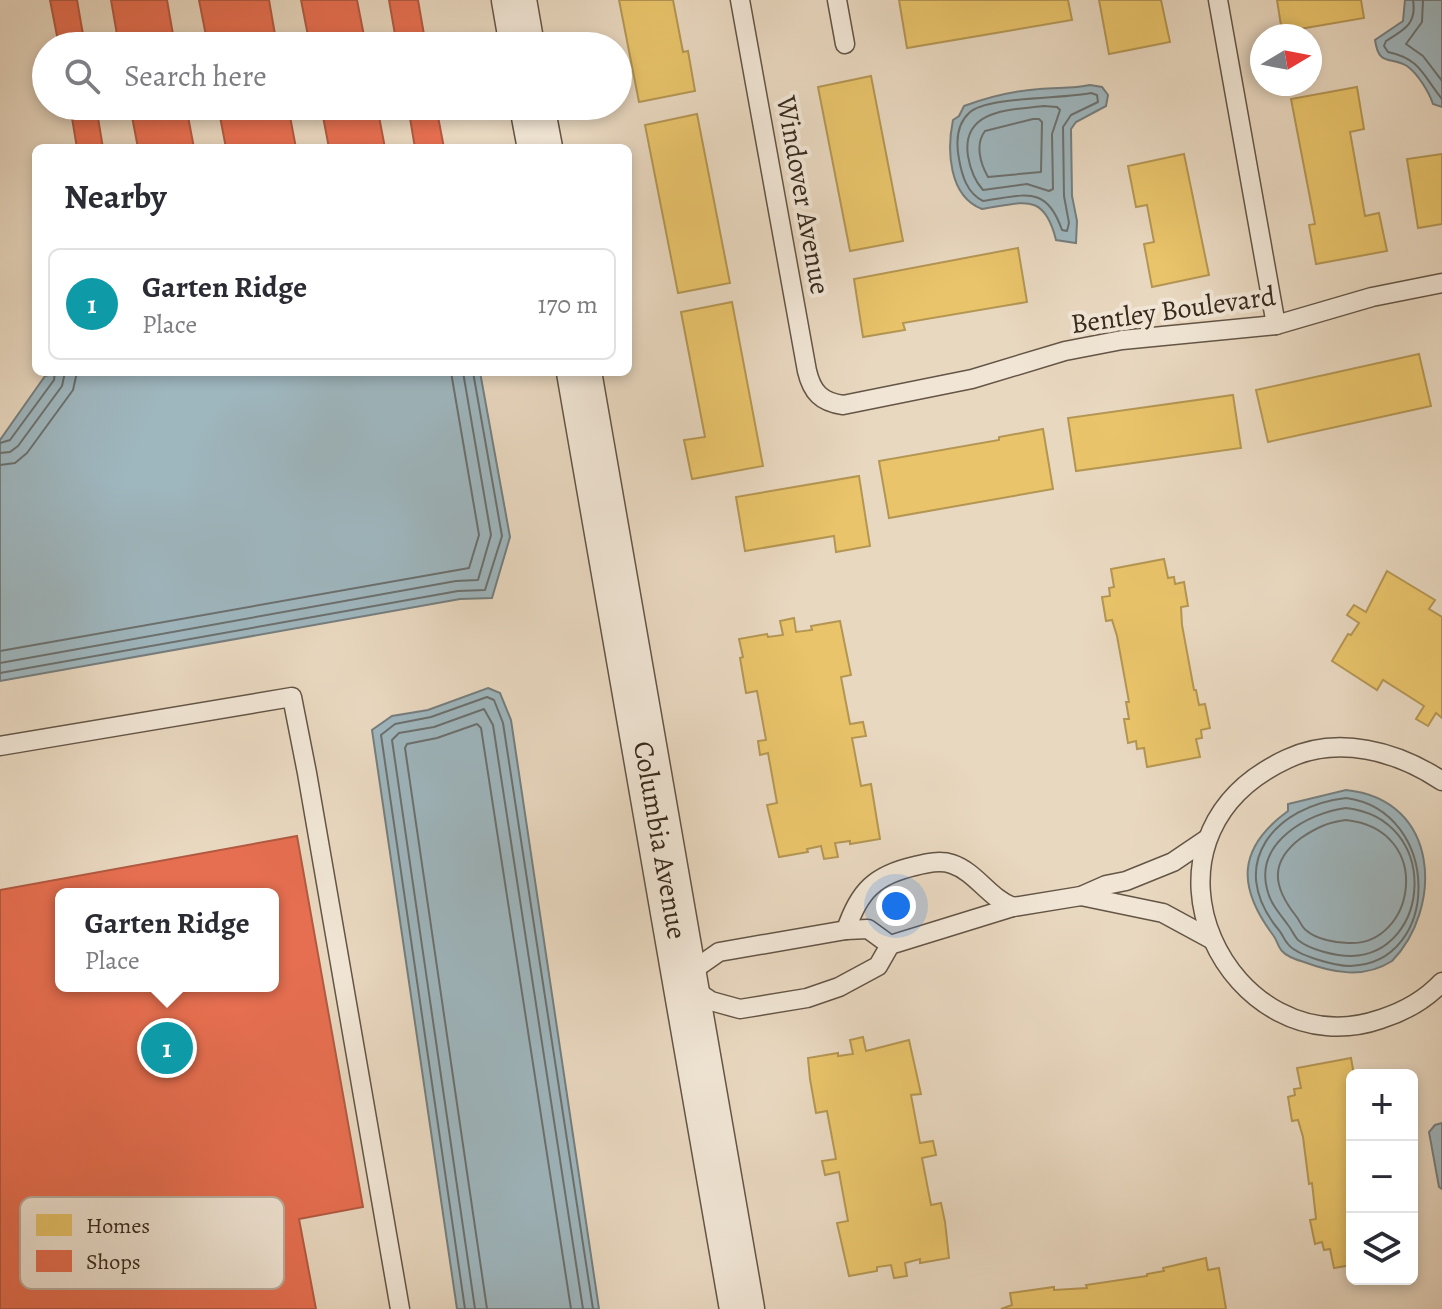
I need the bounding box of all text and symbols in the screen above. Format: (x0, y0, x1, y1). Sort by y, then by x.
north arrow (1250, 24, 1322, 96)
search box (32, 32, 632, 120)
icon: search (60, 54, 104, 98)
text: Search here (124, 56, 267, 96)
street label: Windover Avenue (767, 92, 839, 297)
text: Nearby (64, 173, 167, 220)
text: Garten Ridge (142, 267, 307, 307)
street label: Bentley Boulevard (1068, 277, 1279, 343)
text: 1 (87, 287, 97, 322)
text: 170 m (538, 287, 598, 322)
text: Place (142, 307, 197, 342)
street label: Columbia Avenue (624, 738, 696, 942)
your location (876, 886, 916, 926)
popup (55, 888, 279, 992)
text: Garten Ridge (85, 903, 250, 943)
text: Place (85, 943, 140, 978)
pin: 1 (141, 1018, 193, 1078)
map controls (1346, 1069, 1418, 1285)
button: + (1346, 1069, 1418, 1141)
button: − (1346, 1141, 1418, 1213)
legend (20, 1197, 284, 1289)
text: Homes (86, 1211, 150, 1241)
button: layers (1346, 1213, 1418, 1285)
text: Shops (86, 1247, 141, 1277)

